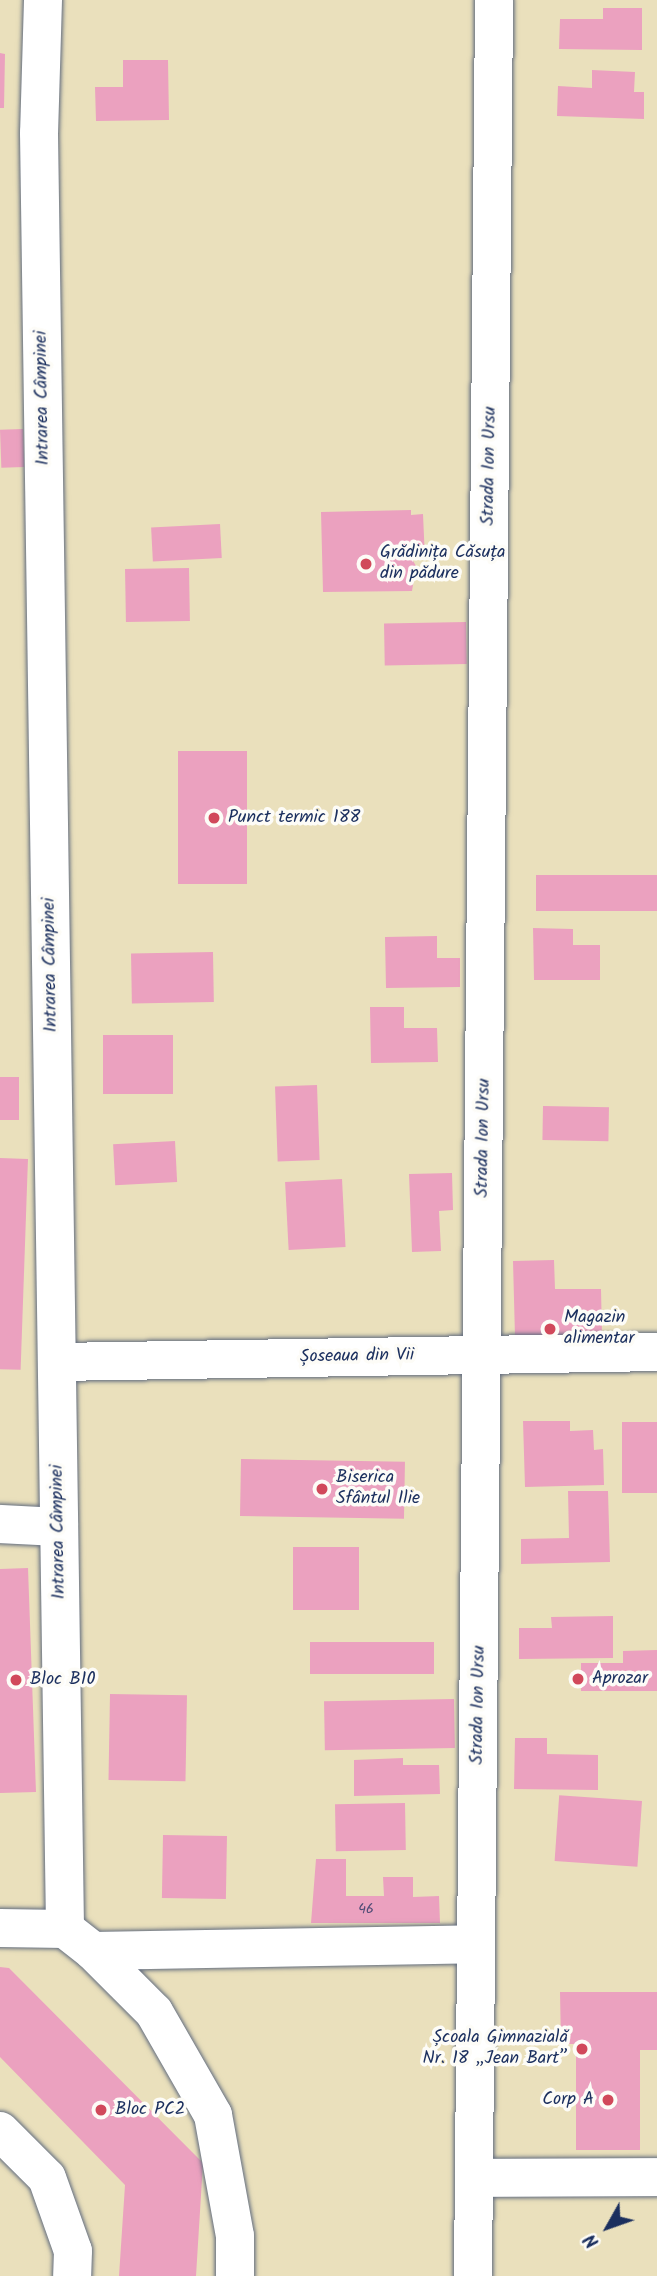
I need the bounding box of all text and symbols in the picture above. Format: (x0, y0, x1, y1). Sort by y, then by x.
street label: Intrarea Câmpinei (31, 330, 55, 466)
street label: Strada Ion Ursu (478, 406, 502, 526)
place label: Grădinița Căsuța din pădure (380, 543, 505, 586)
marker: Grădinița Căsuța din pădure (358, 556, 374, 572)
place label: Punct termic 188 (228, 807, 360, 829)
marker: Punct termic 188 (206, 810, 222, 826)
street label: Intrarea Câmpinei (39, 897, 63, 1033)
street label: Strada Ion Ursu (472, 1078, 496, 1198)
place label: Magazin alimentar (564, 1308, 635, 1350)
marker: Magazin alimentar (542, 1321, 558, 1337)
street label: Șoseaua din Vii (300, 1345, 414, 1369)
street label: Intrarea Câmpinei (47, 1464, 71, 1600)
place label: Biserica Sfântul Ilie (336, 1468, 420, 1510)
marker: Biserica Sfântul Ilie (314, 1481, 330, 1497)
street label: Strada Ion Ursu (467, 1645, 491, 1765)
place label: Aprozar (592, 1668, 648, 1690)
place label: Bloc B10 (30, 1669, 95, 1691)
marker: Aprozar (570, 1671, 586, 1687)
marker: Bloc B10 (8, 1672, 24, 1688)
house number: 46 (358, 1901, 374, 1917)
place label: Școala Gimnazială Nr. 18 „Jean Bart” (423, 2028, 568, 2070)
marker: Școala Gimnazială Nr. 18 „Jean Bart” (574, 2041, 590, 2057)
place label: Corp A (542, 2089, 594, 2111)
marker: Corp A (600, 2092, 616, 2108)
place label: Bloc PC2 (115, 2099, 185, 2121)
marker: Bloc PC2 (93, 2102, 109, 2118)
north arrow (573, 2192, 643, 2262)
text: N (577, 2226, 607, 2255)

